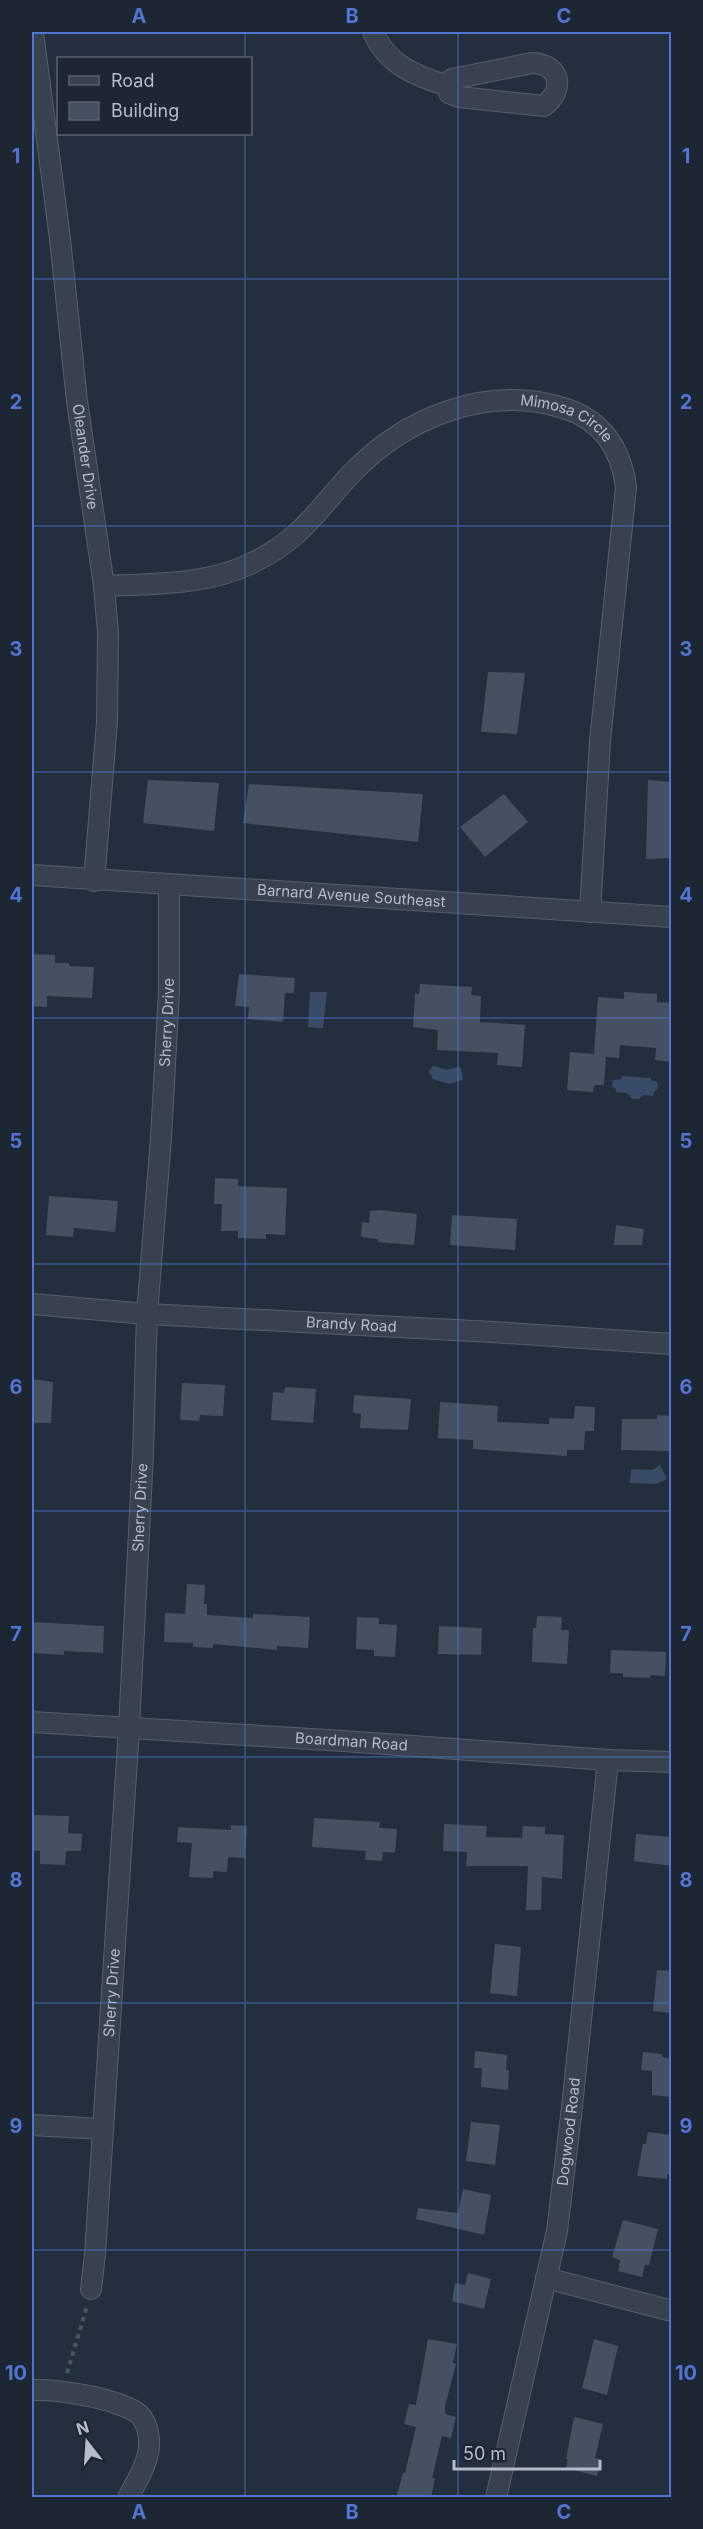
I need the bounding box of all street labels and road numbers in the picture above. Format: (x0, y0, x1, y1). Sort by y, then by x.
street label: Mimosa Circle (520, 390, 617, 446)
street label: Oleander Drive (69, 403, 103, 511)
street label: Barnard Avenue Southeast (257, 880, 446, 911)
street label: Sherry Drive (155, 978, 178, 1067)
street label: Brandy Road (305, 1312, 397, 1336)
street label: Sherry Drive (128, 1463, 152, 1552)
street label: Boardman Road (295, 1728, 408, 1755)
street label: Sherry Drive (99, 1948, 124, 2038)
street label: Dogwood Road (553, 2077, 584, 2187)

